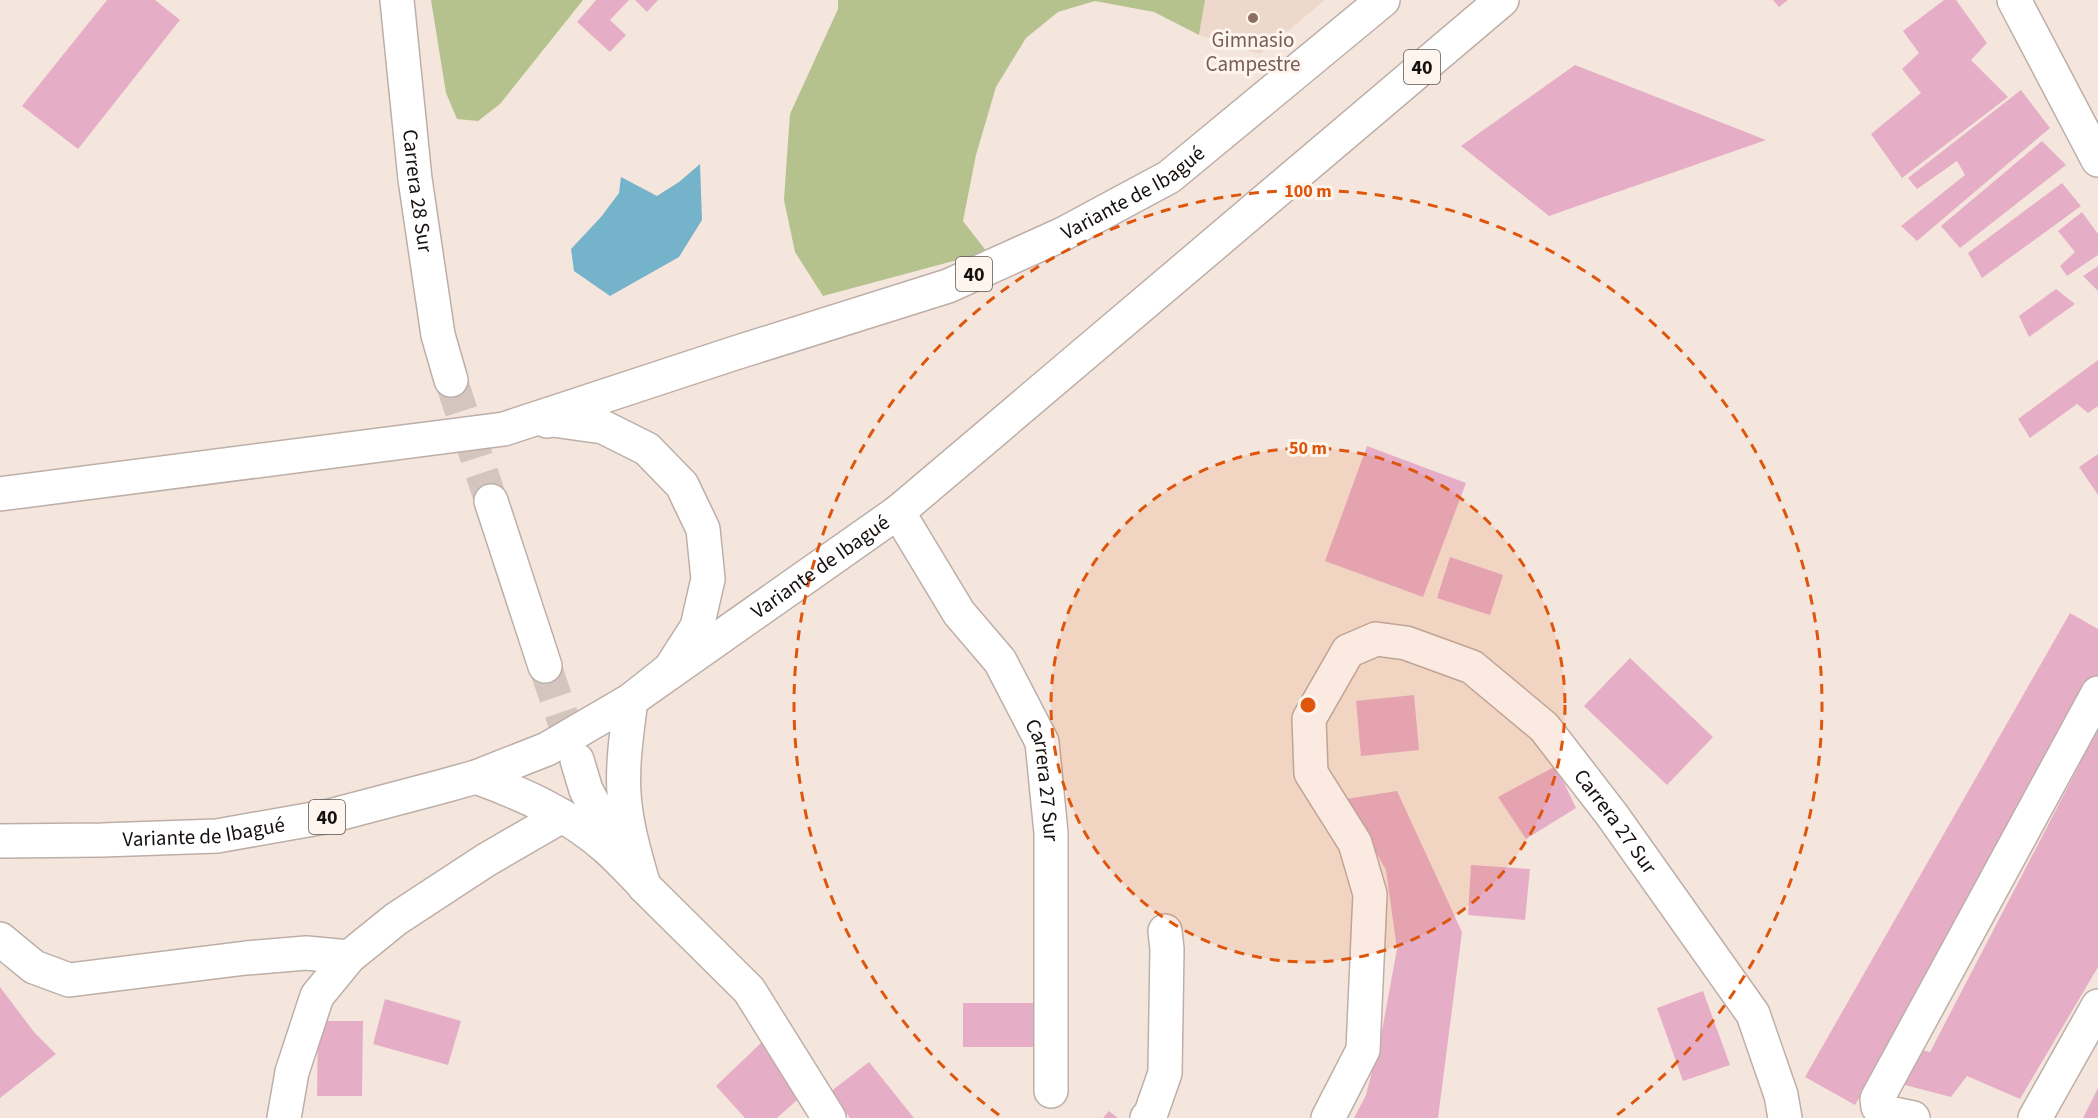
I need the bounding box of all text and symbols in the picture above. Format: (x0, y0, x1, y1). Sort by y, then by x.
marker: Gimnasio Campestre (1246, 11, 1260, 25)
place label: Gimnasio Campestre (1205, 25, 1301, 79)
road number: 40 (1404, 50, 1440, 84)
street label: Carrera 28 Sur (395, 128, 441, 255)
street label: Variante de Ibagué (1056, 138, 1211, 247)
text: 100 m (1284, 179, 1332, 204)
road number: 40 (956, 257, 992, 291)
text: 50 m (1289, 436, 1327, 461)
street label: Variante de Ibagué (745, 508, 896, 626)
centre of rings (1298, 695, 1318, 715)
street label: Carrera 27 Sur (1017, 713, 1066, 842)
street label: Carrera 27 Sur (1567, 762, 1665, 881)
road number: 40 (309, 800, 345, 834)
street label: Variante de Ibagué (122, 809, 287, 854)

